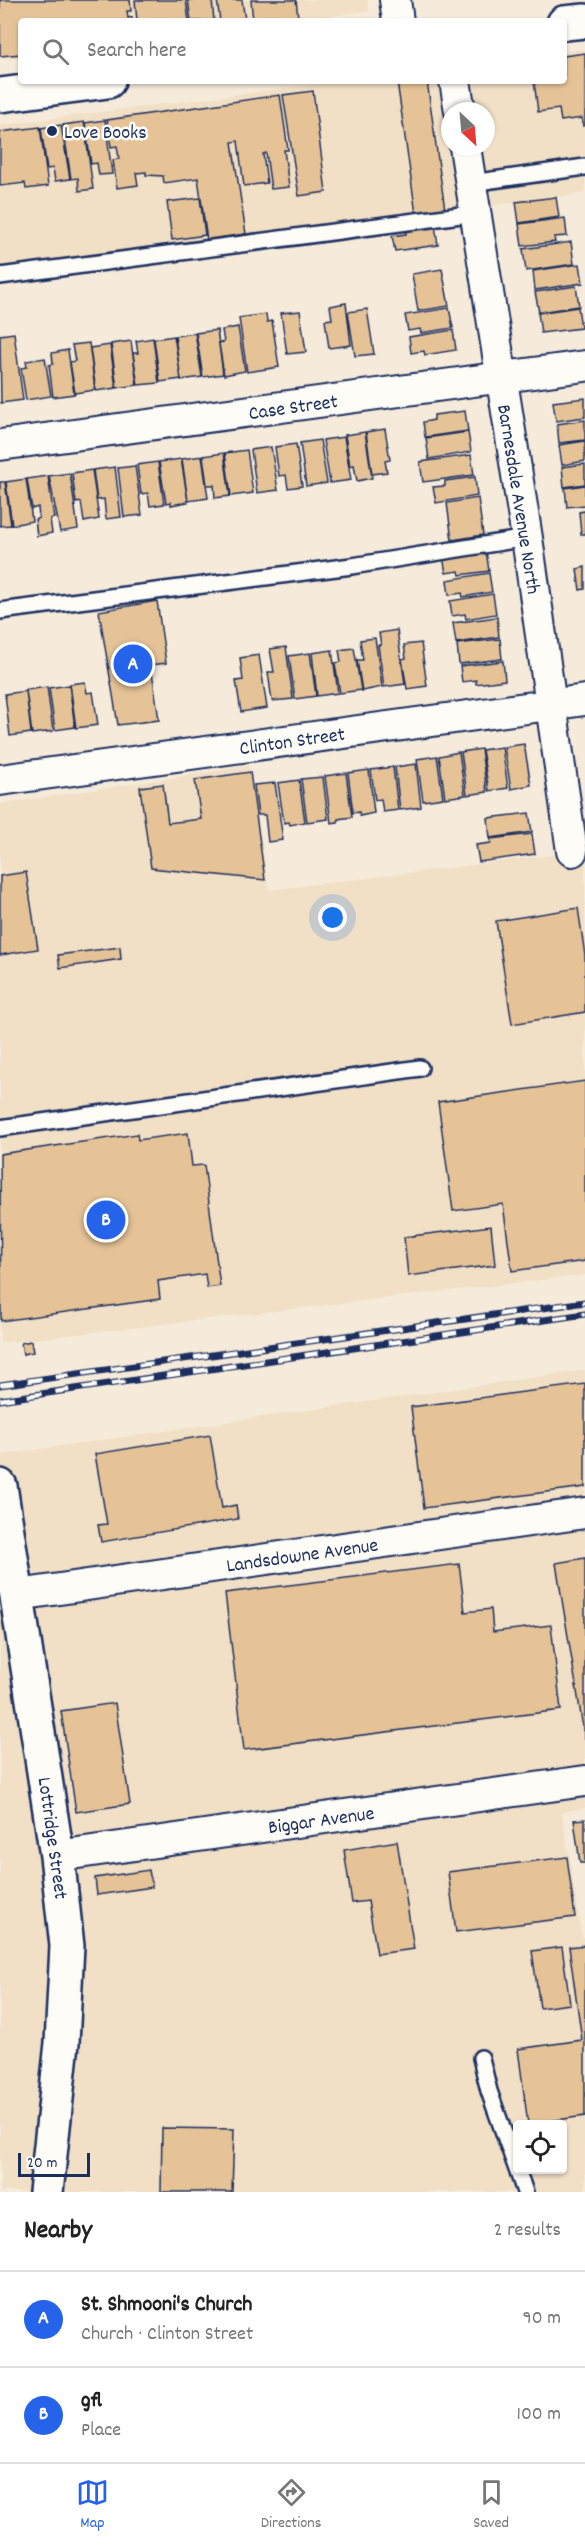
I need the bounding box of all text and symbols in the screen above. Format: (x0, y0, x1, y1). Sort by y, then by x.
search box (18, 18, 567, 84)
icon: search (39, 35, 72, 68)
text: Search here (87, 36, 186, 67)
north arrow (441, 102, 495, 156)
place label: Love Books (64, 120, 147, 148)
marker: Love Books (45, 124, 59, 138)
street label: Case Street (247, 389, 340, 429)
street label: Barnesdale Avenue North (488, 403, 546, 596)
pin: A (114, 642, 152, 686)
street label: Clinton Street (238, 722, 347, 764)
your location (318, 903, 347, 932)
pin: B (86, 1198, 126, 1242)
street label: Landsdowne Avenue (225, 1532, 380, 1581)
street label: Lottridge Street (29, 1776, 73, 1901)
street label: Biggar Avenue (267, 1801, 376, 1843)
map controls (513, 2120, 567, 2174)
button: locate (513, 2120, 567, 2174)
scale bar (18, 2150, 90, 2178)
text: 20 m (27, 2152, 57, 2175)
text: Nearby (24, 2213, 92, 2250)
text: 2 results (494, 2217, 561, 2245)
text: St. Shmooni's Church (81, 2290, 252, 2321)
text: A (38, 2305, 49, 2333)
text: 90 m (523, 2305, 561, 2333)
text: Church · Clinton Street (81, 2321, 253, 2349)
text: gfl (81, 2386, 102, 2417)
text: B (39, 2401, 48, 2429)
text: 100 m (517, 2401, 561, 2429)
text: Place (81, 2417, 121, 2445)
tab: Map (76, 2476, 109, 2535)
tab: Directions (261, 2476, 321, 2535)
tab: Saved (473, 2476, 509, 2535)

